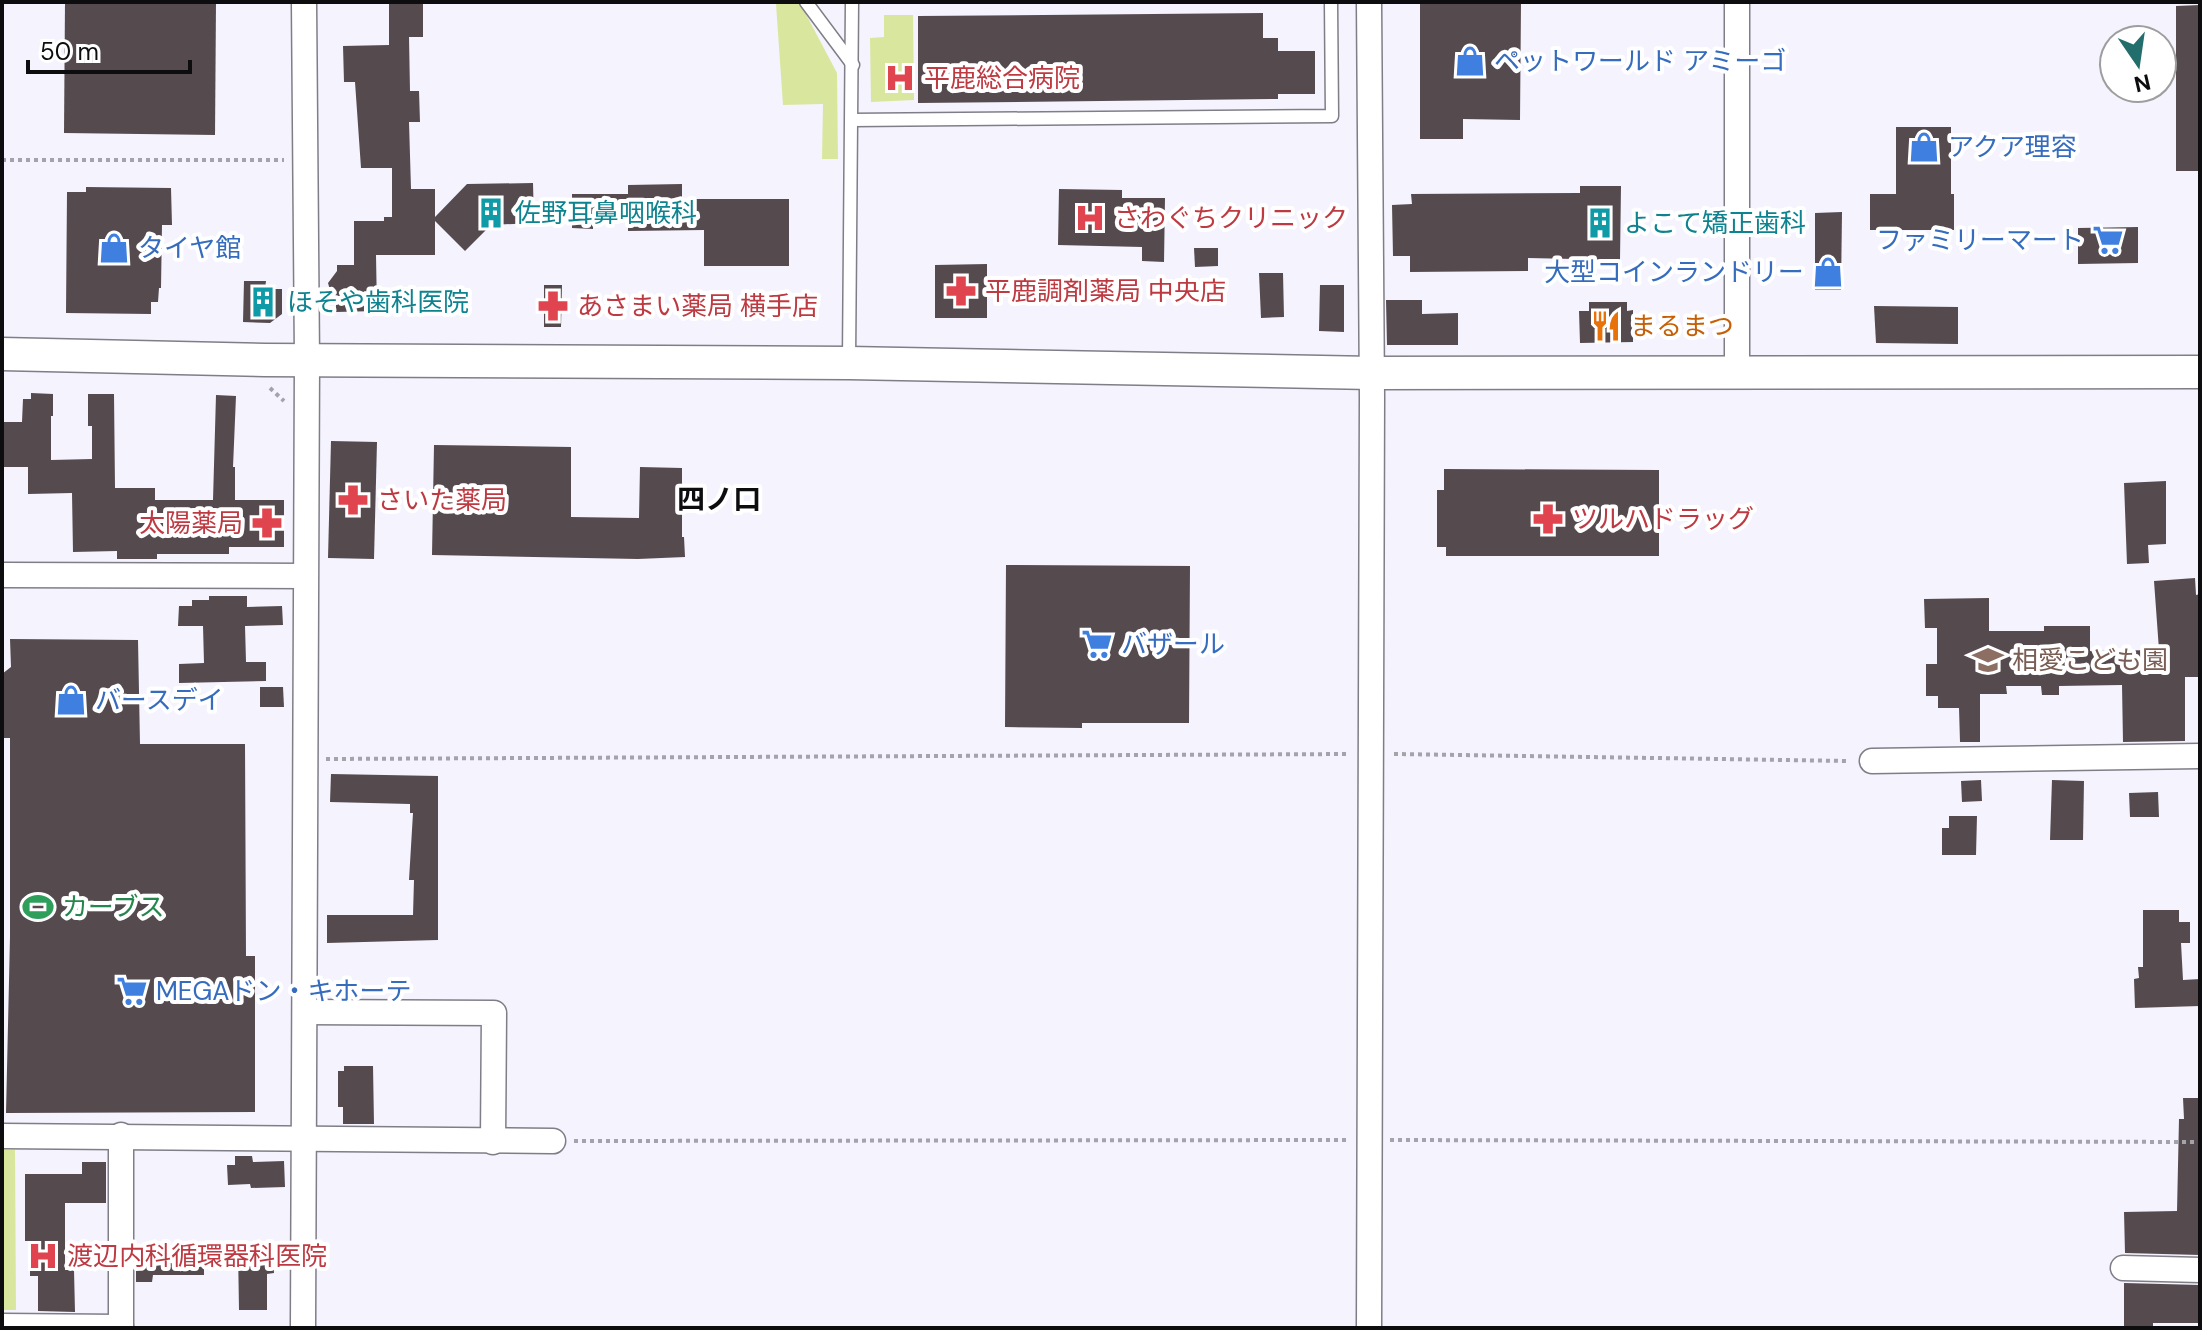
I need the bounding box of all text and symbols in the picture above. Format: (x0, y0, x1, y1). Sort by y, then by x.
scale bar (28, 24, 190, 74)
north arrow (2098, 24, 2178, 104)
text: 50 m (40, 36, 99, 67)
shop icon: ペットワールド アミーゴ (1453, 44, 1487, 78)
place label: ペットワールド アミーゴ (1494, 44, 1786, 78)
hospital icon: 平鹿総合病院 (883, 61, 917, 95)
place label: 平鹿総合病院 (924, 61, 1080, 95)
text: N (2131, 67, 2153, 99)
shop icon: アクア理容 (1907, 130, 1941, 164)
place label: アクア理容 (1948, 130, 2077, 164)
building icon: 佐野耳鼻咽喉科 (474, 196, 508, 230)
place label: 佐野耳鼻咽喉科 (515, 196, 697, 230)
hospital icon: さわぐちクリニック (1073, 201, 1107, 235)
place label: さわぐちクリニック (1114, 201, 1348, 235)
building icon: よこて矯正歯科 (1583, 206, 1617, 240)
place label: よこて矯正歯科 (1624, 206, 1806, 240)
place label: ファミリーマート (1876, 223, 2084, 257)
supermarket icon: ファミリーマート (2091, 223, 2125, 257)
shop icon: タイヤ館 (97, 231, 131, 265)
place label: タイヤ館 (138, 231, 241, 265)
place label: 大型コインランドリー (1544, 255, 1804, 289)
shop icon: 大型コインランドリー (1811, 255, 1845, 289)
pharmacy icon: 平鹿調剤薬局 中央店 (944, 274, 978, 308)
place label: 平鹿調剤薬局 中央店 (985, 274, 1226, 308)
building icon: ほそや歯科医院 (246, 285, 280, 319)
place label: ほそや歯科医院 (287, 285, 469, 319)
pharmacy icon: あさまい薬局 横手店 (536, 289, 570, 323)
place label: あさまい薬局 横手店 (577, 289, 818, 323)
restaurant icon: まるまつ (1589, 309, 1623, 343)
place label: まるまつ (1630, 309, 1734, 343)
district label: 四ノ口 (677, 481, 761, 518)
pharmacy icon: さいた薬局 (336, 483, 370, 517)
place label: さいた薬局 (377, 483, 507, 517)
pharmacy icon: ツルハドラッグ (1531, 502, 1565, 536)
place label: ツルハドラッグ (1572, 502, 1754, 536)
place label: 太陽薬局 (139, 506, 243, 540)
pharmacy icon: 太陽薬局 (250, 506, 284, 540)
supermarket icon: バザール (1080, 627, 1114, 661)
place label: バザール (1121, 627, 1225, 661)
school or university icon: 相愛こども園 (1971, 643, 2005, 677)
place label: 相愛こども園 (2012, 643, 2168, 677)
shop icon: バースデイ (54, 683, 88, 717)
place label: バースデイ (95, 683, 224, 717)
sports icon: カーブス (21, 890, 55, 924)
place label: カーブス (62, 890, 164, 924)
supermarket icon: MEGAドン・キホーテ (115, 974, 149, 1008)
place label: MEGAドン・キホーテ (156, 974, 412, 1008)
hospital icon: 渡辺内科循環器科医院 (26, 1239, 60, 1273)
place label: 渡辺内科循環器科医院 (67, 1239, 327, 1273)

